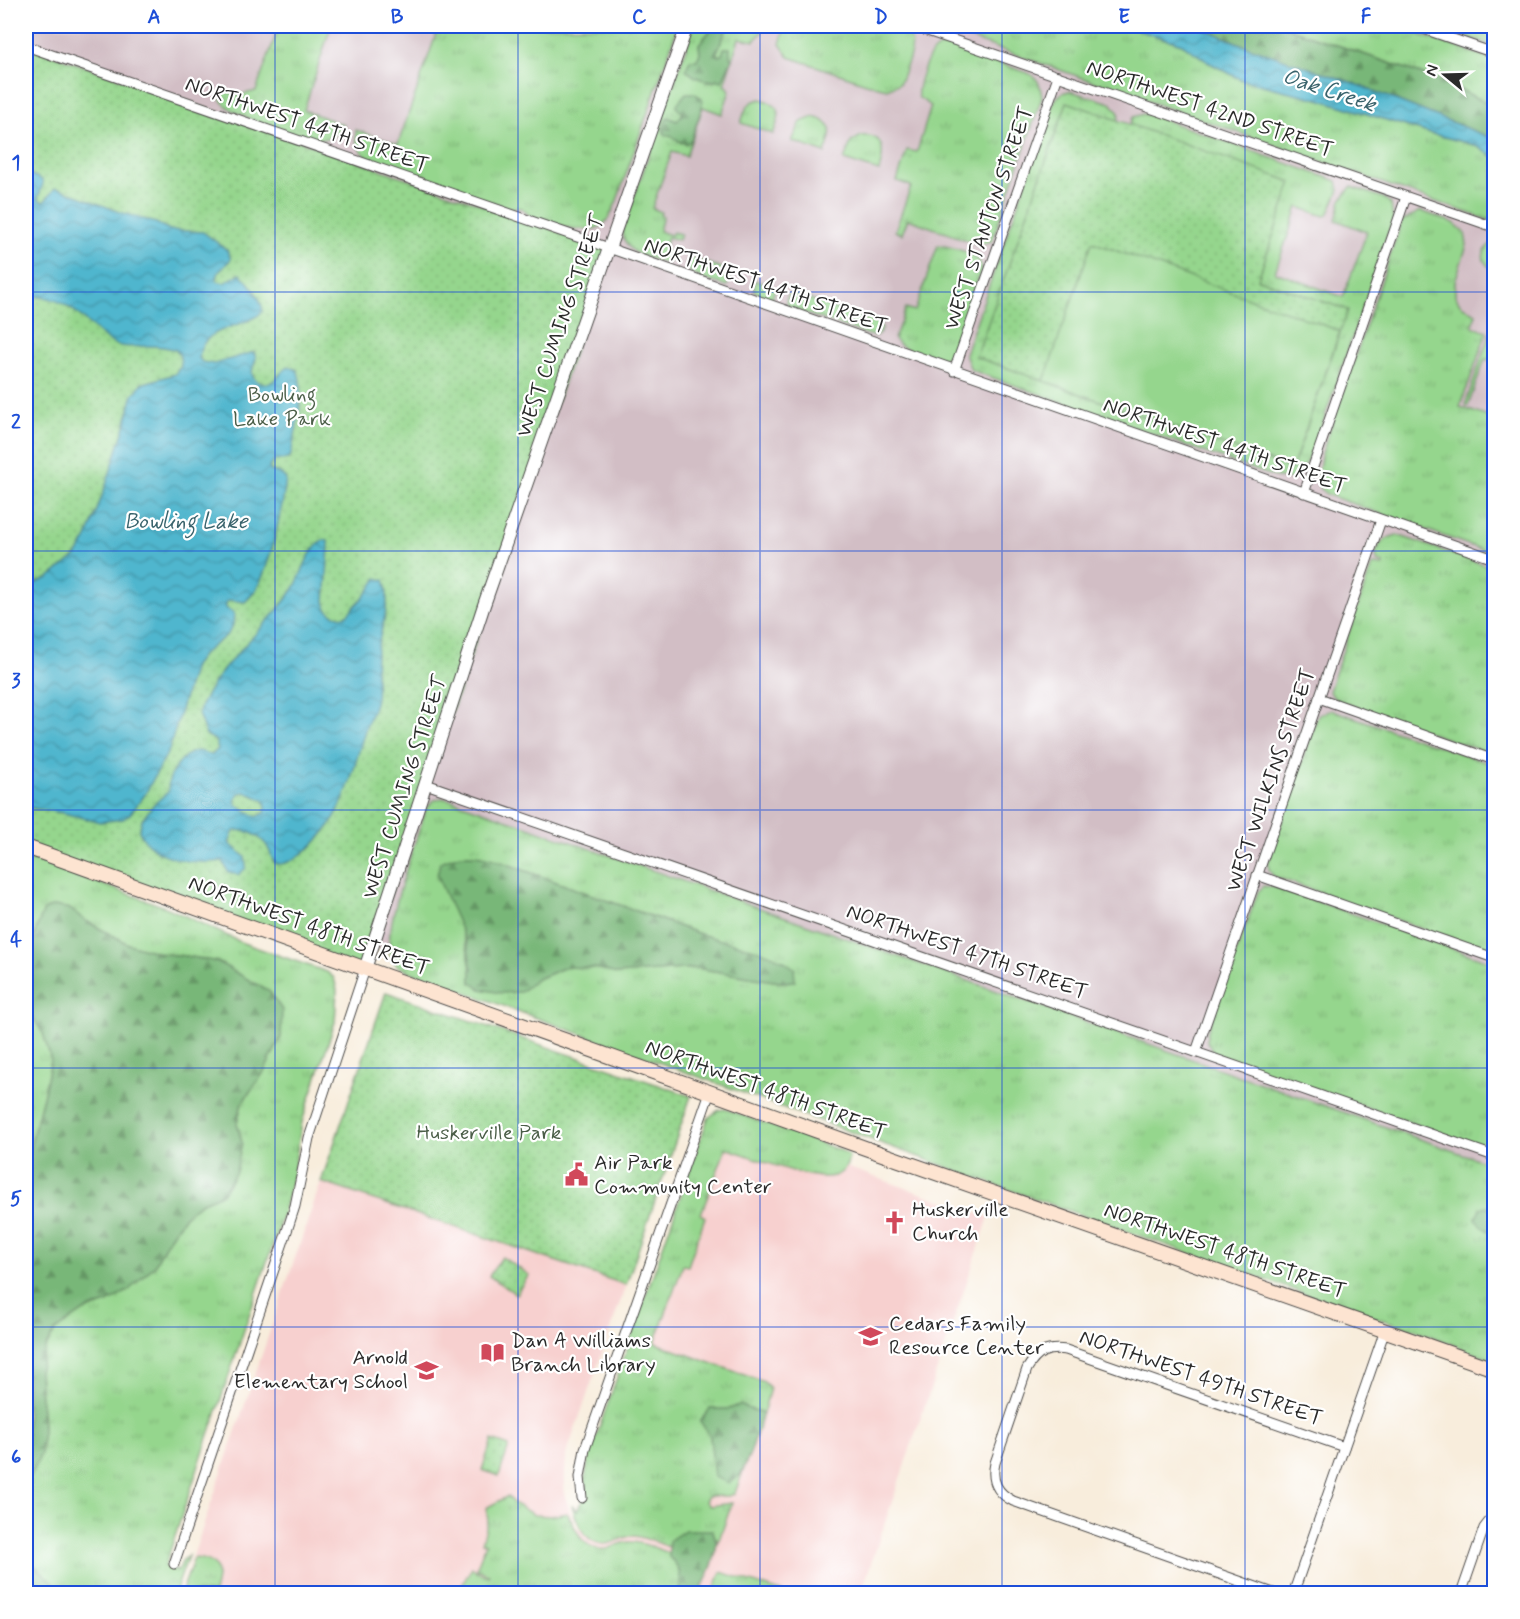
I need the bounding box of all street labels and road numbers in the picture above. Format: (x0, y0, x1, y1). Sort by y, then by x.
street label: NORTHWEST 42ND STREET (1083, 54, 1337, 164)
street label: NORTHWEST 44TH STREET (182, 70, 432, 180)
street label: WEST STANTON STREET (938, 103, 1040, 333)
street label: WEST CUMING STREET (510, 210, 612, 441)
street label: NORTHWEST 44TH STREET (641, 231, 891, 341)
street label: NORTHWEST 44TH STREET (1100, 391, 1350, 501)
street label: WEST WILKINS STREET (1220, 665, 1322, 895)
street label: WEST CUMING STREET (356, 671, 455, 902)
street label: NORTHWEST 48TH STREET (185, 869, 433, 983)
street label: NORTHWEST 47TH STREET (843, 897, 1091, 1007)
street label: NORTHWEST 48TH STREET (642, 1033, 890, 1147)
street label: NORTHWEST 48TH STREET (1100, 1196, 1350, 1306)
street label: NORTHWEST 49TH STREET (1076, 1323, 1326, 1433)

